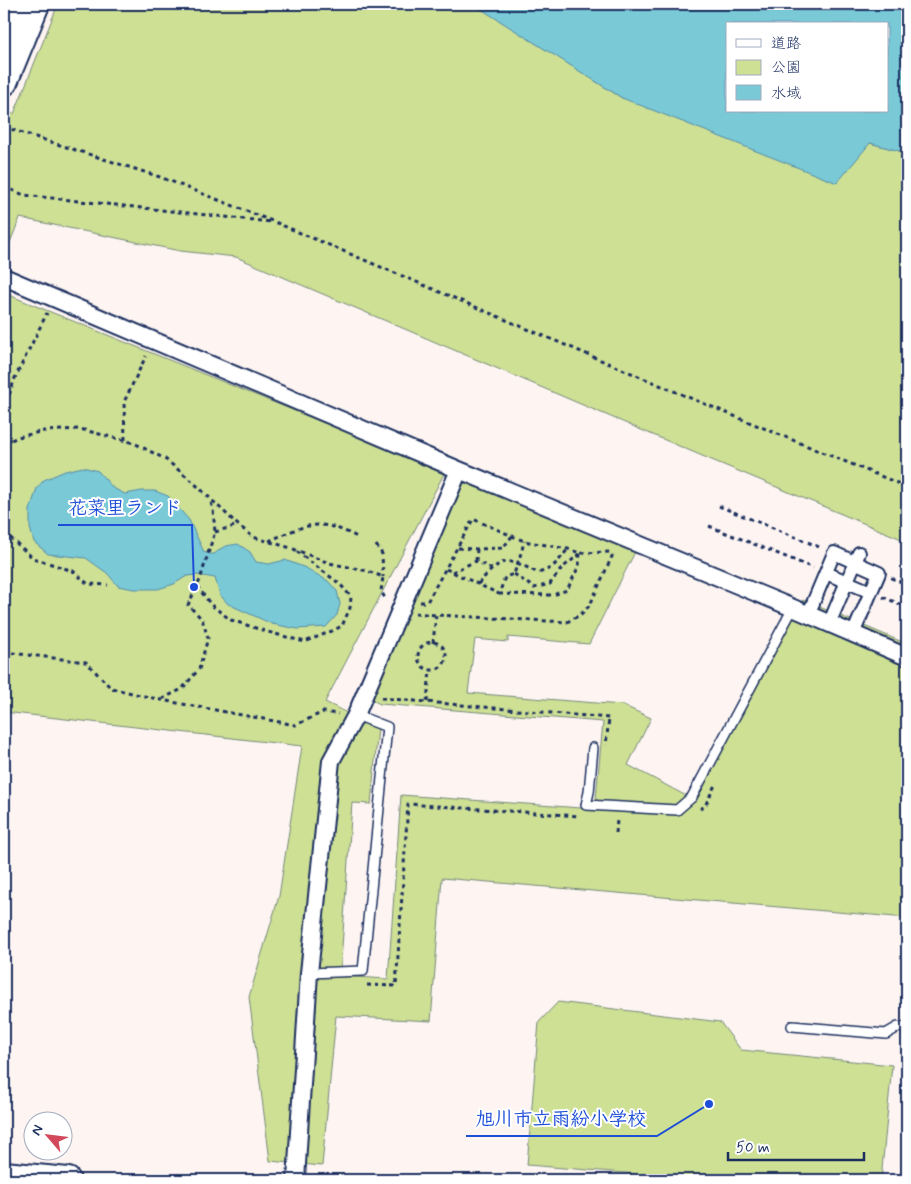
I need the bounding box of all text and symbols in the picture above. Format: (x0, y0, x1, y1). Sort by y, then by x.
legend (726, 22, 888, 112)
text: 道路 (771, 34, 801, 54)
text: 公園 (771, 58, 801, 78)
text: 水域 (771, 84, 801, 104)
callout: 花菜里ランド (58, 491, 192, 525)
text: 花菜里ランド (68, 496, 182, 521)
callout: 旭川市立雨紛小学校 (466, 1102, 657, 1136)
text: 旭川市立雨紛小学校 (475, 1107, 647, 1132)
north arrow (22, 1112, 72, 1162)
text: N (27, 1122, 48, 1139)
scale bar (728, 1129, 865, 1161)
text: 50 m (736, 1138, 770, 1158)

